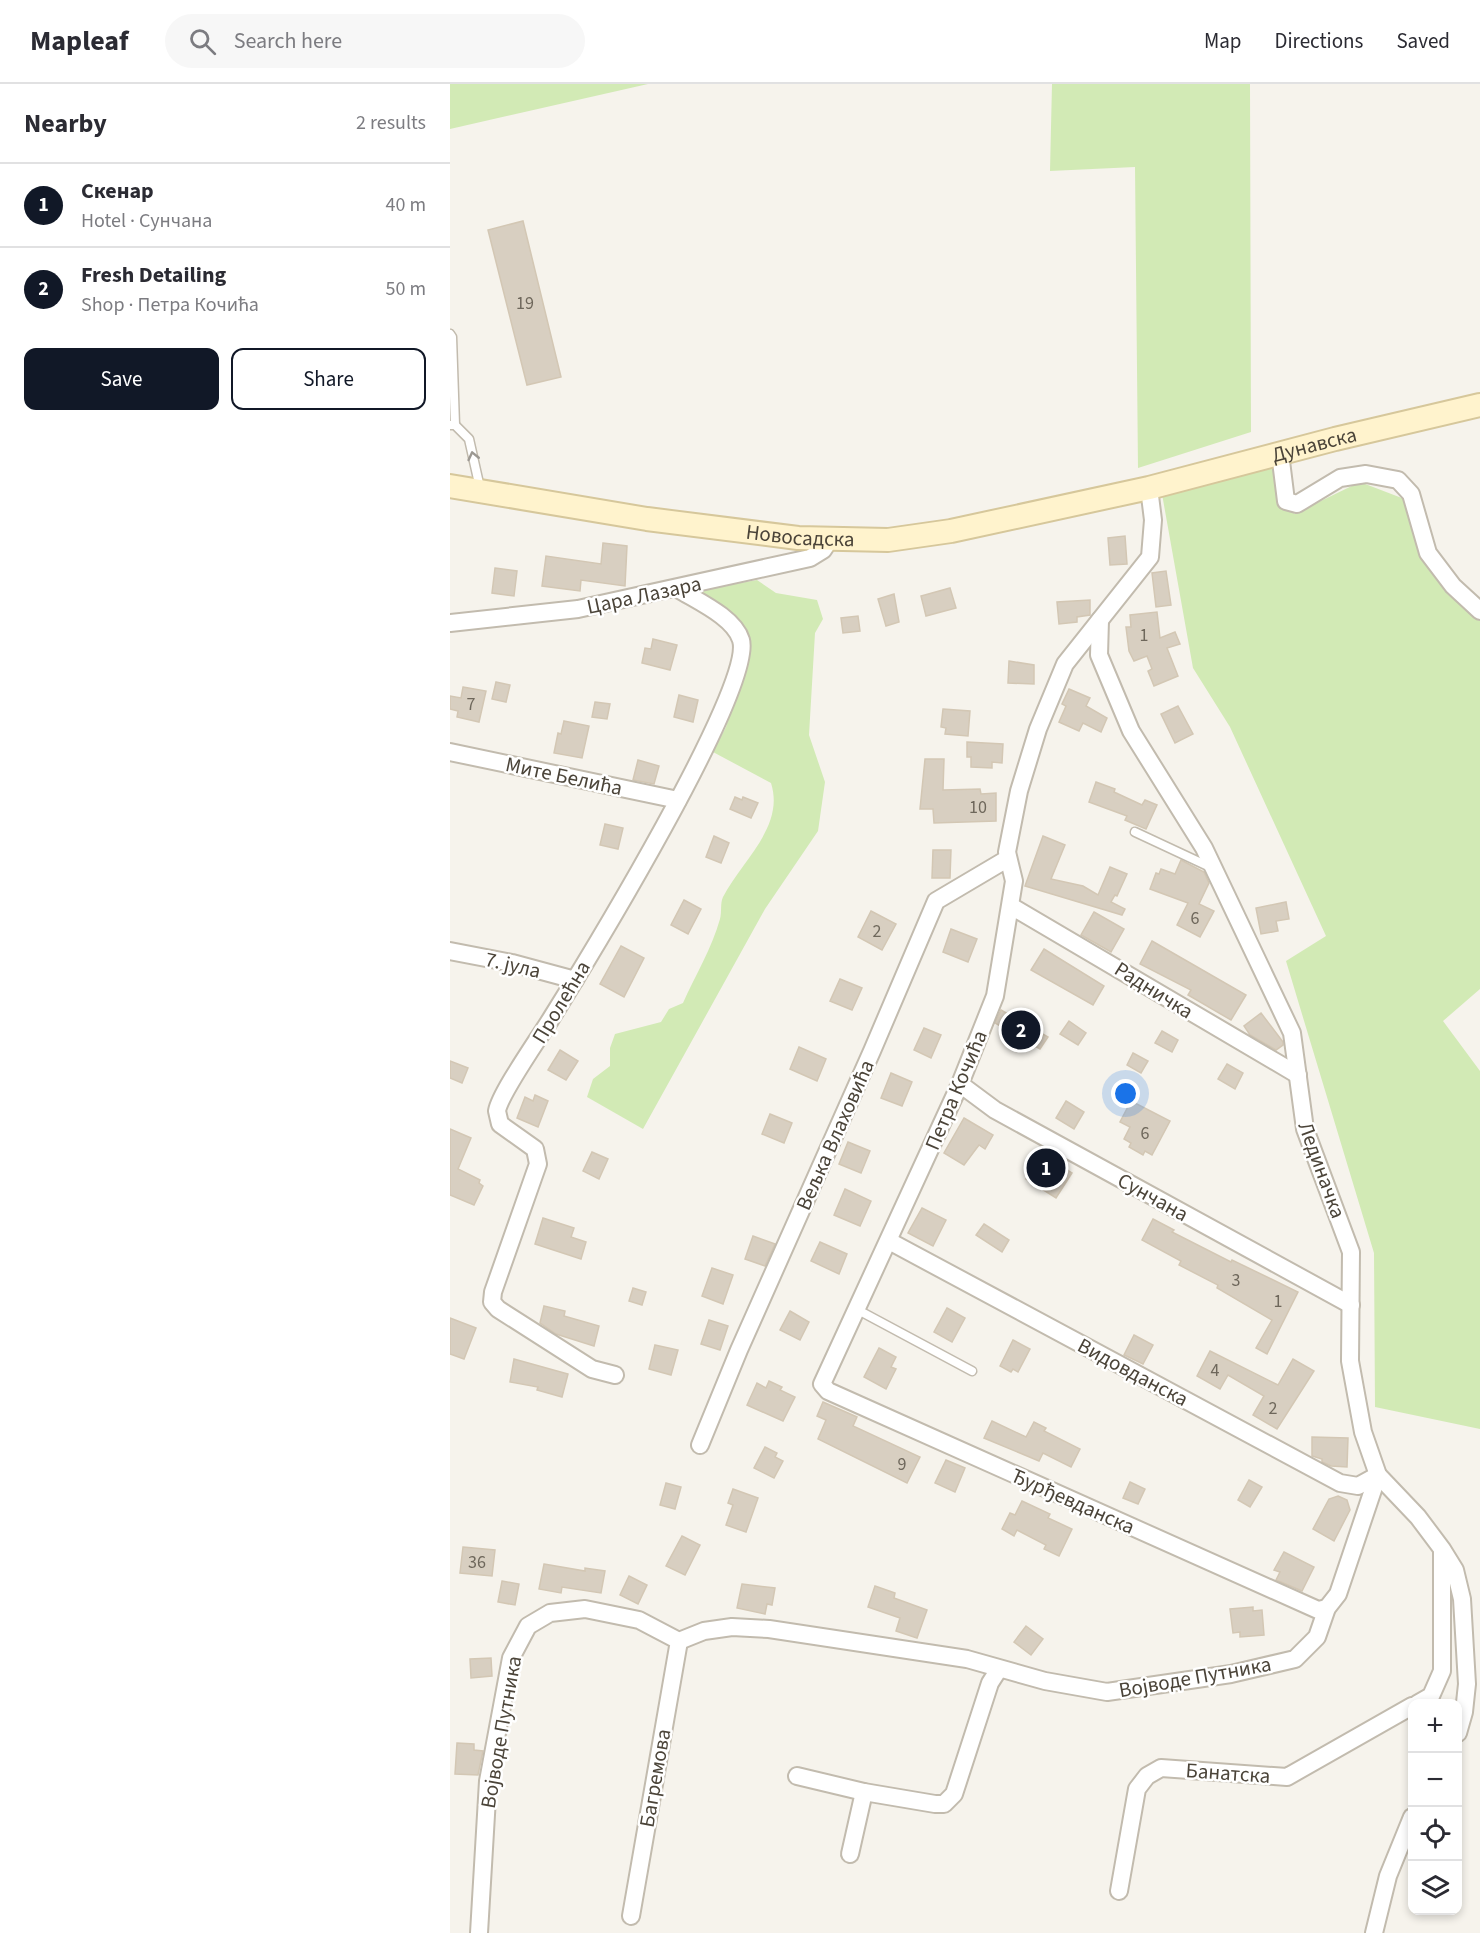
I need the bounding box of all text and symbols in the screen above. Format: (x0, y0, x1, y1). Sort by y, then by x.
search box (165, 14, 585, 68)
text: Mapleaf (30, 21, 129, 61)
icon: search (186, 25, 219, 58)
text: Search here (234, 25, 342, 57)
text: Map (1204, 26, 1242, 56)
text: Directions (1275, 26, 1363, 56)
text: Saved (1396, 26, 1450, 56)
text: Nearby (24, 105, 107, 142)
text: 2 results (356, 109, 426, 137)
text: Скенар (81, 175, 154, 207)
text: 1 (38, 191, 49, 219)
text: 40 m (386, 191, 426, 219)
text: Hotel · Сунчана (81, 207, 212, 235)
text: Fresh Detailing (81, 259, 226, 291)
text: 2 (38, 275, 49, 303)
text: 50 m (386, 275, 426, 303)
text: Shop · Петра Кочића (81, 291, 259, 319)
house number: 19 (516, 291, 534, 316)
button: Save (24, 348, 219, 410)
button: Share (231, 348, 426, 410)
street label: Дунавска (1268, 419, 1360, 470)
one-way arrow (467, 451, 480, 461)
street label: Новосадска (744, 517, 855, 554)
street label: Цара Лазара (584, 568, 704, 622)
house number: 1 (1140, 623, 1148, 648)
house number: 7 (467, 692, 476, 717)
street label: Мите Белића (503, 749, 625, 803)
house number: 10 (969, 795, 987, 820)
house number: 6 (1191, 906, 1200, 931)
house number: 2 (873, 919, 882, 944)
street label: 7. јула (482, 944, 544, 986)
street label: Радничка (1109, 954, 1199, 1026)
street label: Пролећна (524, 955, 598, 1049)
pin: 2 (1002, 1008, 1040, 1052)
street label: Петра Кочића (917, 1025, 995, 1155)
street label: Вељка Влаховића (788, 1055, 882, 1215)
your location (1111, 1079, 1140, 1108)
street label: Лединачка (1291, 1118, 1353, 1222)
house number: 6 (1141, 1121, 1150, 1146)
pin: 1 (1026, 1146, 1066, 1190)
street label: Сунчана (1112, 1165, 1194, 1229)
house number: 3 (1232, 1268, 1241, 1293)
house number: 1 (1274, 1289, 1282, 1314)
street label: Видовданска (1072, 1330, 1194, 1414)
house number: 4 (1211, 1358, 1220, 1383)
house number: 2 (1269, 1396, 1278, 1421)
house number: 9 (898, 1452, 907, 1477)
street label: Ђурђевданска (1006, 1460, 1140, 1542)
house number: 36 (468, 1550, 486, 1575)
street label: Војводе Путника (1116, 1649, 1274, 1705)
street label: Војводе Путника (473, 1653, 529, 1811)
map controls (1408, 1699, 1462, 1915)
button: + (1408, 1699, 1462, 1753)
street label: Багремова (632, 1726, 678, 1830)
button: − (1408, 1753, 1462, 1807)
street label: Банатска (1185, 1755, 1271, 1791)
button: locate (1408, 1807, 1462, 1861)
button: layers (1408, 1861, 1462, 1915)

